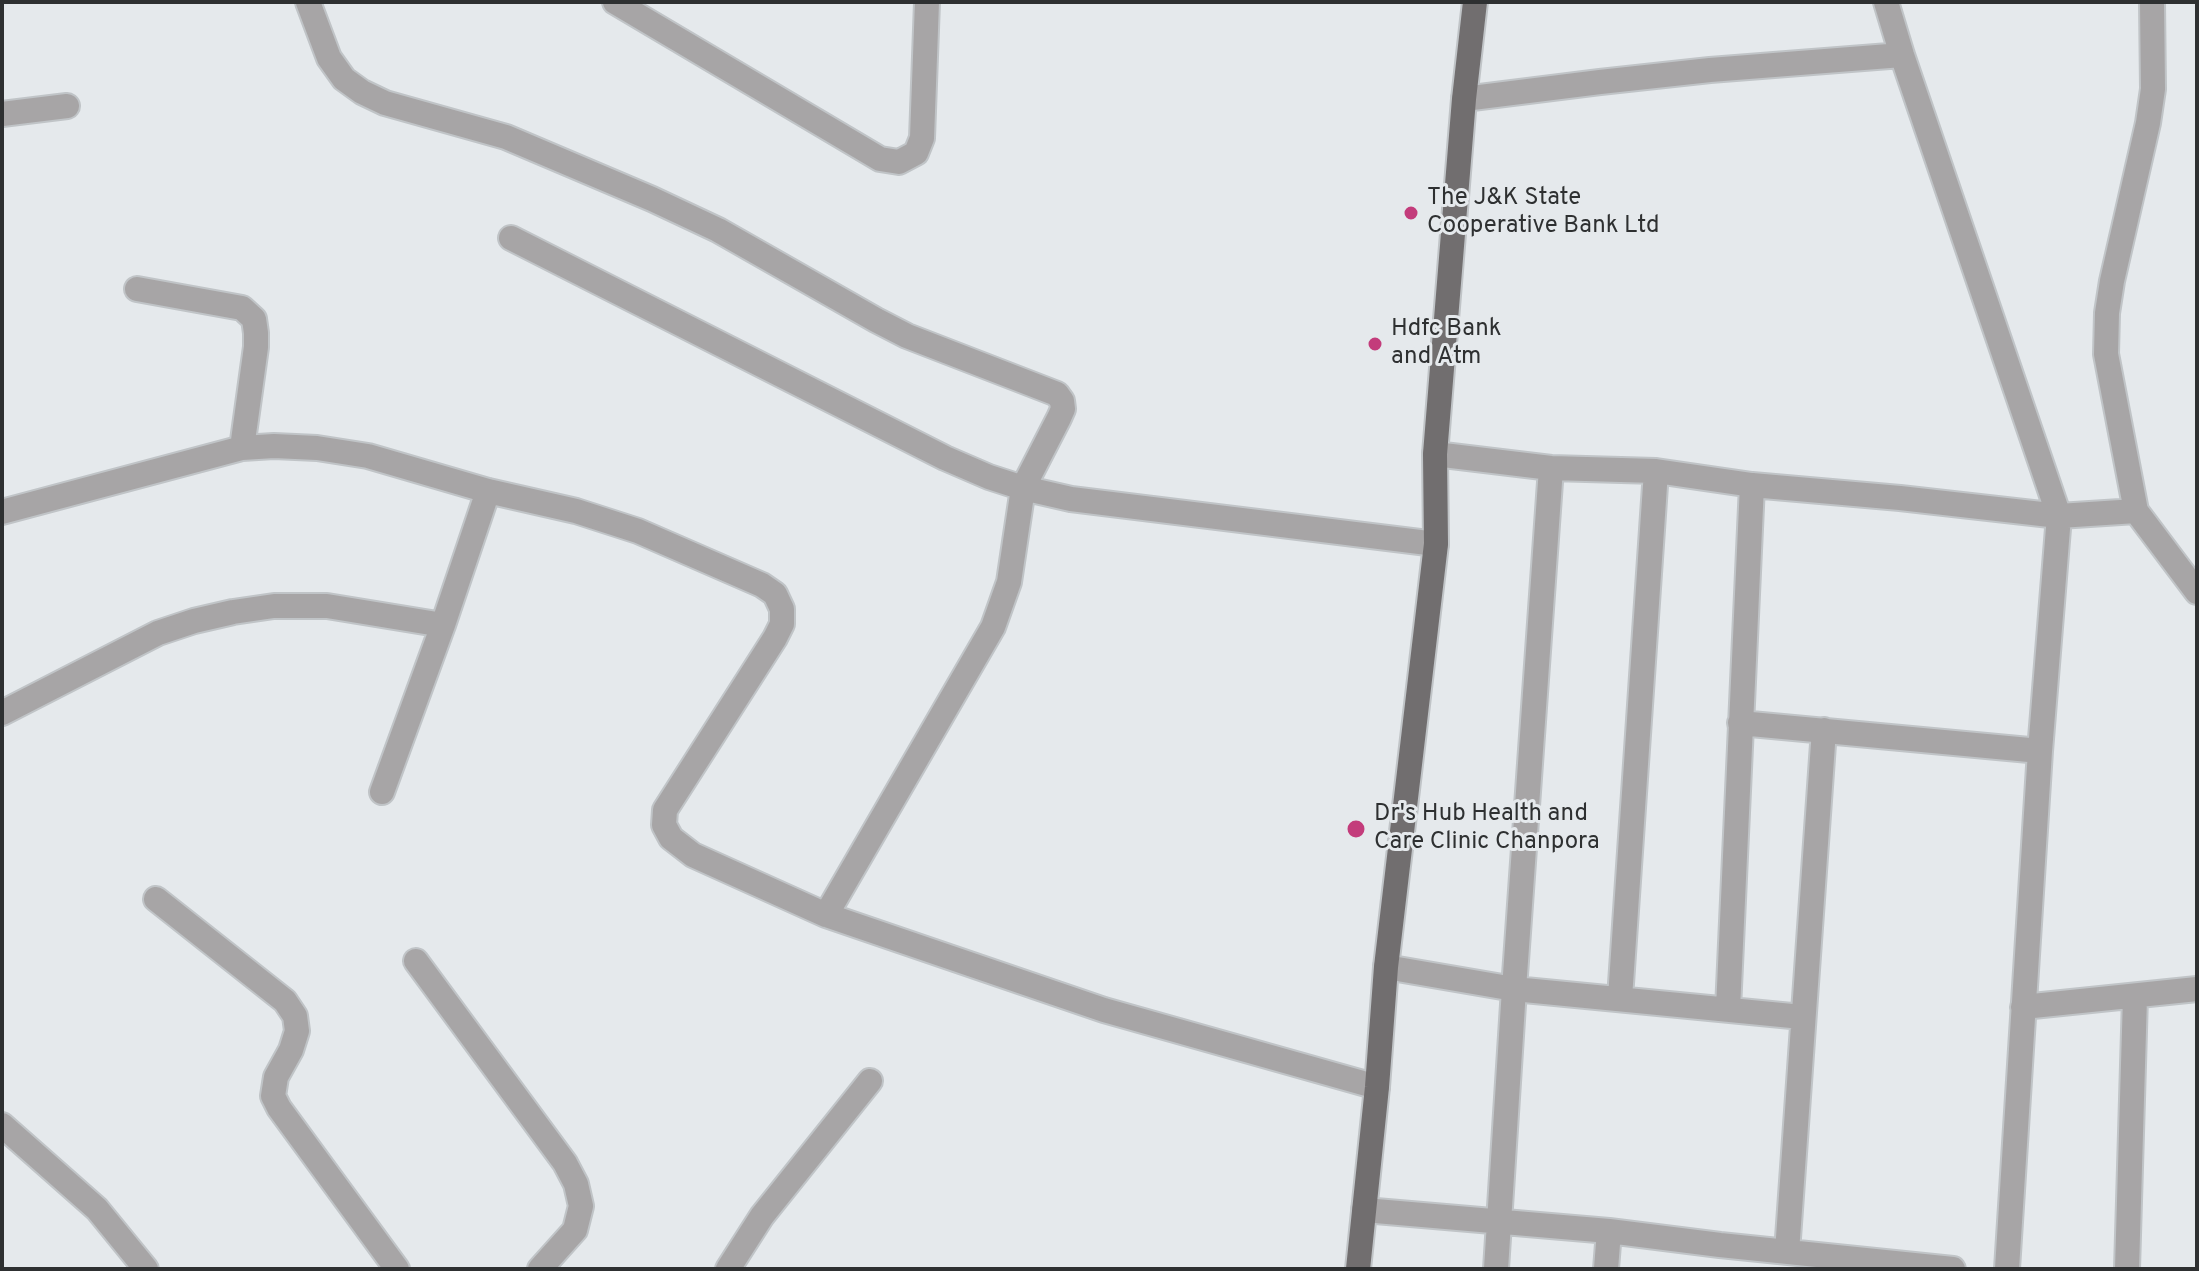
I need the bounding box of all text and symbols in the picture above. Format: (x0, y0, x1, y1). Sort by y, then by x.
place label: The J&K State Cooperative Bank Ltd (1427, 185, 1660, 241)
marker: The J&K State Cooperative Bank Ltd (1402, 204, 1420, 222)
place label: Hdfc Bank and Atm (1391, 316, 1502, 372)
marker: Hdfc Bank and Atm (1366, 335, 1384, 353)
place label: Dr's Hub Health and Care Clinic Chanpora (1374, 801, 1600, 857)
marker: Dr's Hub Health and Care Clinic Chanpora (1345, 818, 1367, 840)

